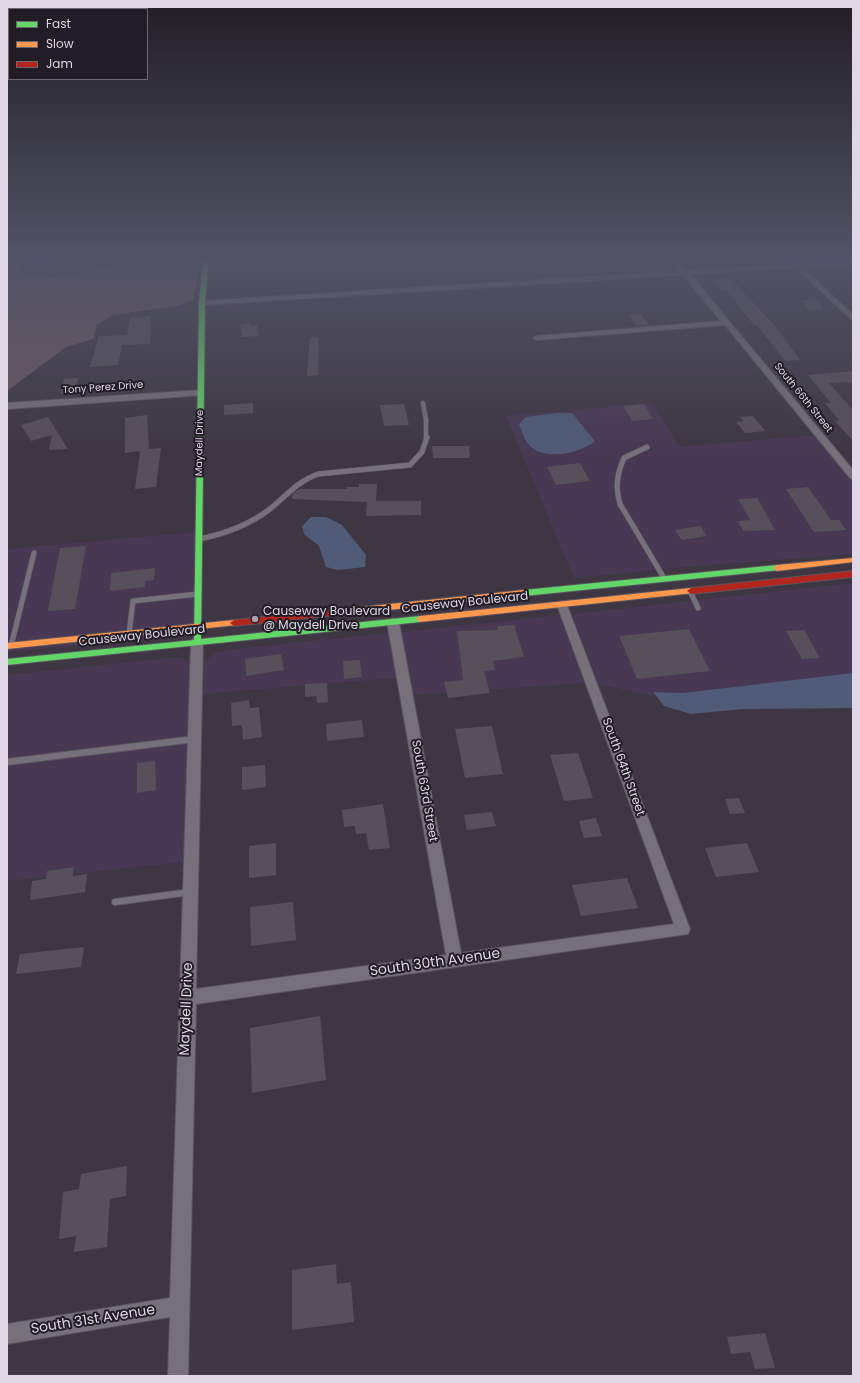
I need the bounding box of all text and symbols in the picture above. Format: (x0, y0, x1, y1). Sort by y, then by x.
legend (8, 8, 148, 80)
text: Fast (46, 15, 71, 32)
text: Slow (46, 35, 74, 52)
text: Jam (46, 55, 73, 72)
street label: South 66th Street (771, 361, 835, 435)
street label: Tony Perez Drive (62, 379, 144, 397)
street label: Maydell Drive (193, 410, 207, 476)
street label: Causeway Boulevard (401, 589, 529, 617)
place label: Causeway Boulevard @ Maydell Drive (263, 605, 390, 633)
marker: Causeway Boulevard @ Maydell Drive (250, 614, 260, 624)
street label: Causeway Boulevard (78, 622, 206, 650)
street label: South 64th Street (599, 716, 647, 818)
street label: South 63rd Street (408, 739, 440, 843)
street label: South 30th Avenue (369, 946, 501, 980)
street label: Maydell Drive (177, 962, 197, 1056)
street label: South 31st Avenue (30, 1302, 156, 1338)

